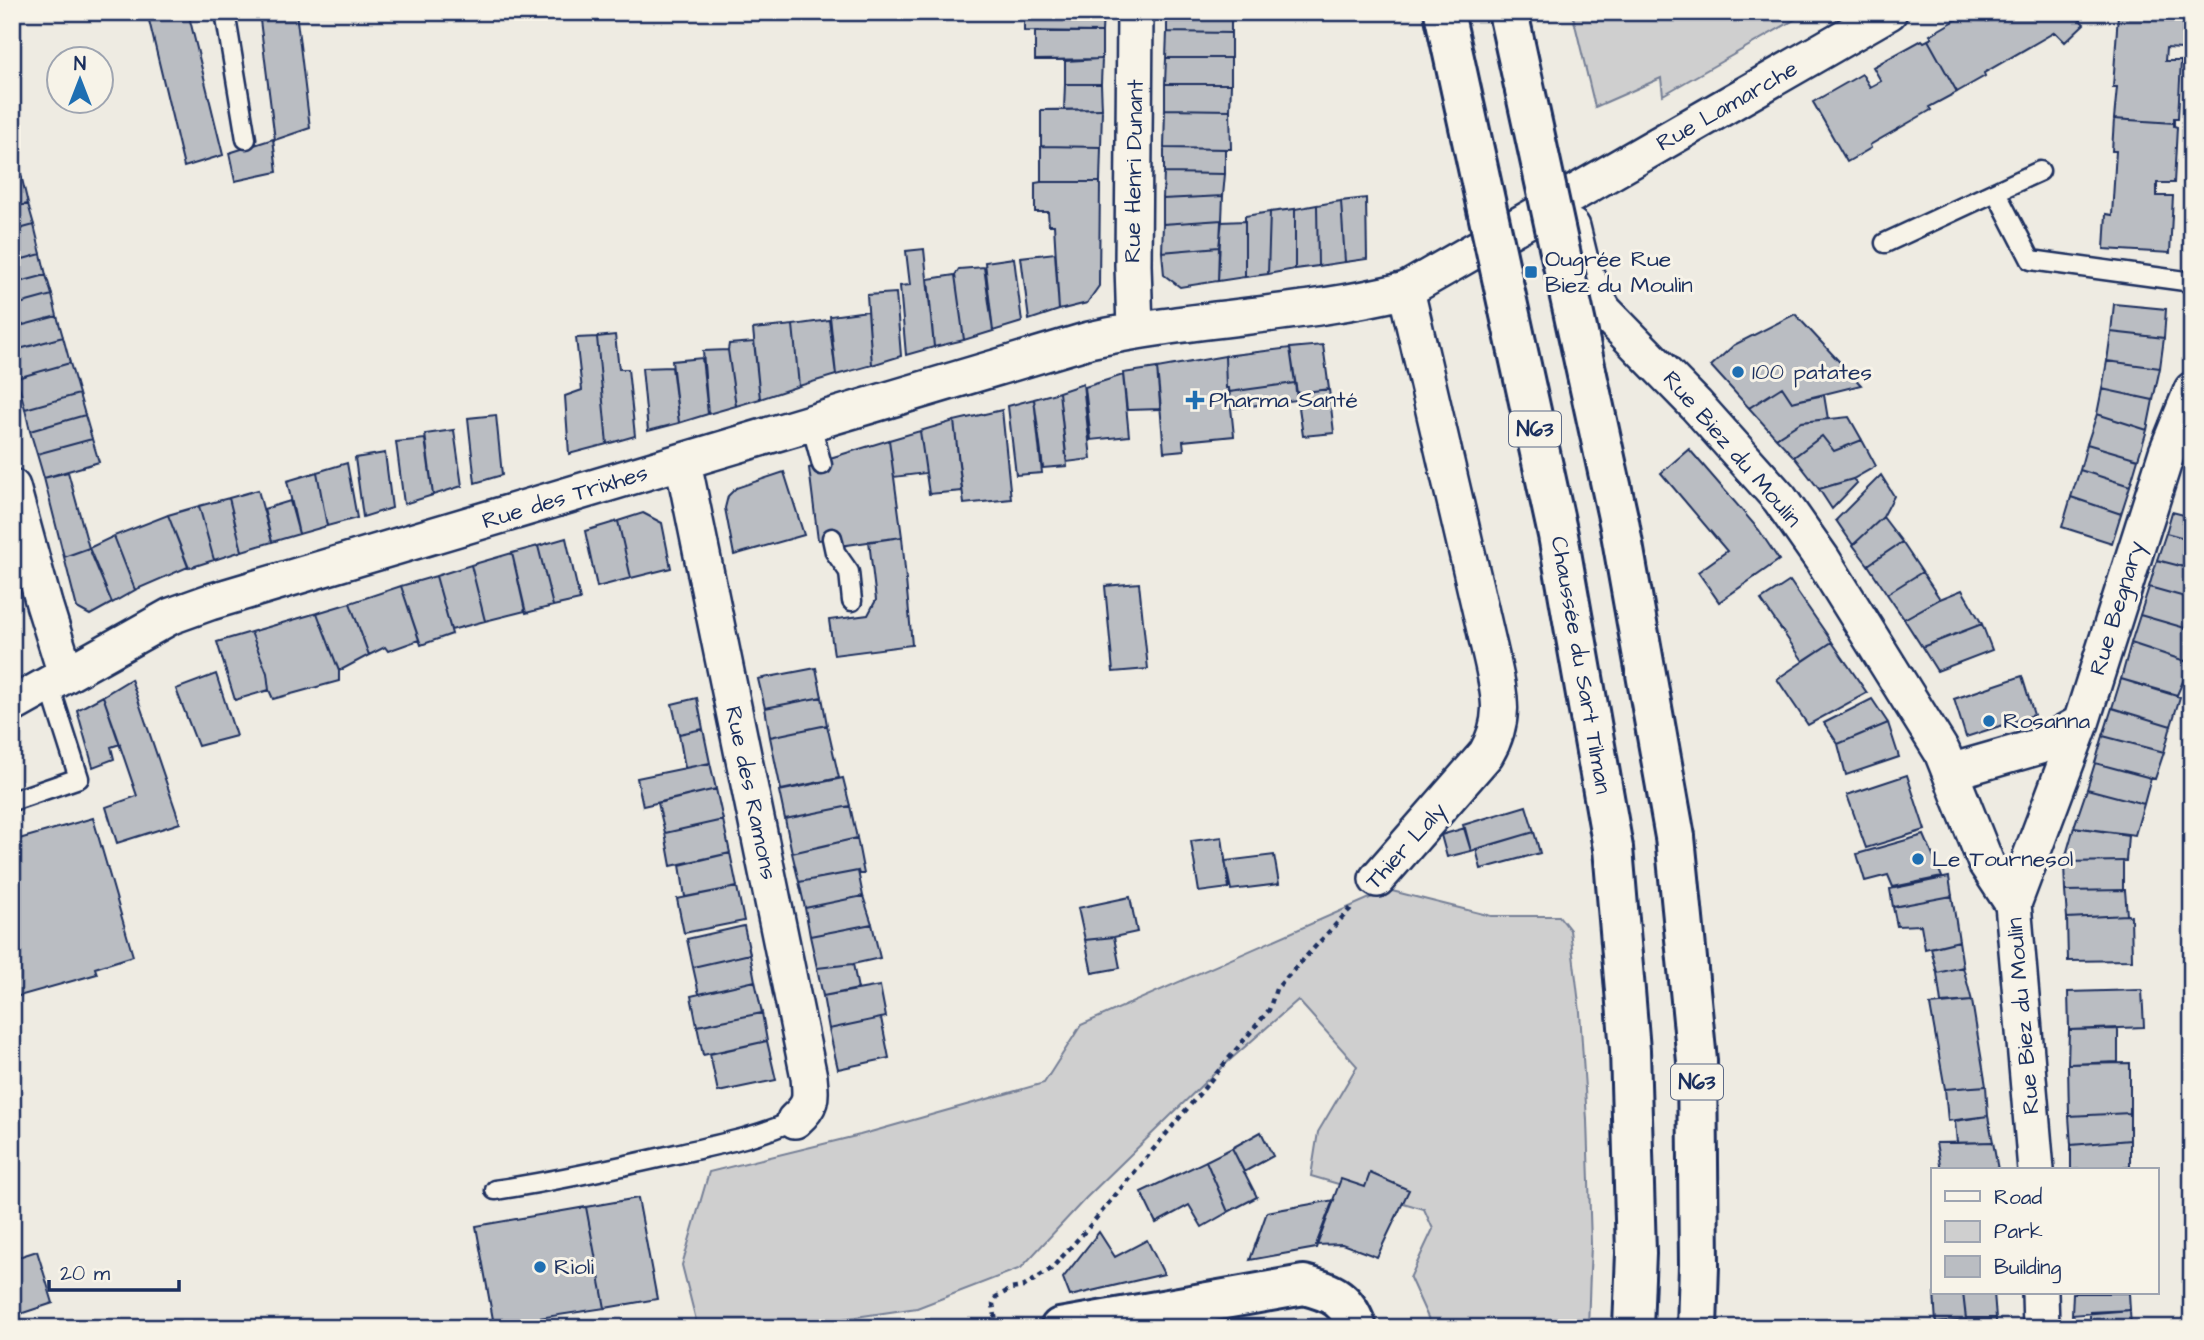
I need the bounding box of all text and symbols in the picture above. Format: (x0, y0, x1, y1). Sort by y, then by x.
north arrow (46, 46, 116, 116)
text: N (74, 51, 86, 78)
street label: Rue Lamarche (1651, 53, 1803, 159)
street label: Rue Henri Dunant (1116, 78, 1152, 263)
place label: Ougrée Rue Biez du Moulin (1545, 243, 1693, 301)
marker: Ougrée Rue Biez du Moulin (1523, 264, 1539, 280)
place label: 100 patates (1752, 356, 1872, 388)
street label: Rue Biez du Moulin (1655, 364, 1809, 534)
marker: 100 patates (1730, 364, 1746, 380)
place label: Pharma Santé (1209, 384, 1358, 416)
marker: Pharma Santé (1187, 392, 1203, 408)
road number: N63 (1509, 412, 1561, 446)
street label: Rue des Trixhes (478, 457, 652, 537)
street label: Chaussée du Sart Tilman (1543, 534, 1619, 796)
street label: Rue Begnary (2081, 537, 2154, 679)
street label: Rue des Ramons (717, 703, 785, 883)
place label: Rosanna (2003, 705, 2091, 737)
marker: Rosanna (1981, 713, 1997, 729)
street label: Thier Laly (1358, 795, 1455, 897)
place label: Le Tournesol (1932, 843, 2073, 875)
marker: Le Tournesol (1910, 851, 1926, 867)
street label: Rue Biez du Moulin (1998, 916, 2048, 1116)
road number: N63 (1671, 1064, 1723, 1100)
legend (1931, 1168, 2158, 1294)
text: Road (1994, 1183, 2042, 1212)
text: Park (1994, 1217, 2043, 1246)
scale bar (49, 1249, 178, 1293)
place label: Rioli (554, 1251, 594, 1283)
text: Building (1994, 1253, 2062, 1284)
text: 20 m (60, 1259, 111, 1288)
marker: Rioli (532, 1259, 548, 1275)

